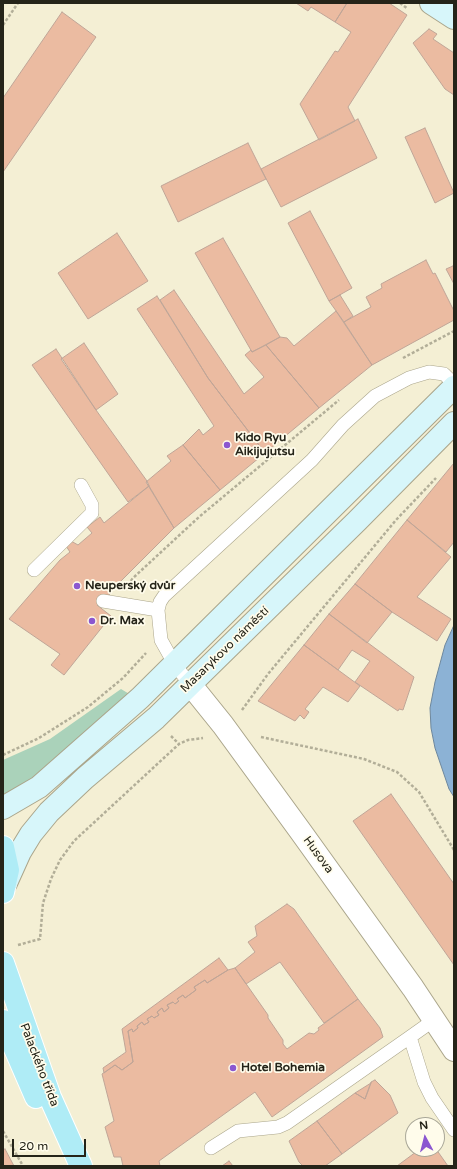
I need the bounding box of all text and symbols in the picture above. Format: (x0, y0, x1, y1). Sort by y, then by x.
place label: Kido Ryu Aikijujutsu (235, 431, 295, 459)
marker: Kido Ryu Aikijujutsu (222, 440, 232, 450)
place label: Neuperský dvůr (85, 579, 175, 593)
marker: Neuperský dvůr (72, 581, 82, 591)
street label: Masarykovo náměstí (178, 604, 272, 696)
place label: Dr. Max (100, 614, 144, 628)
marker: Dr. Max (87, 616, 97, 626)
street label: Husova (300, 834, 336, 876)
street label: Palackého třída (17, 1021, 61, 1109)
place label: Hotel Bohemia (241, 1061, 325, 1075)
marker: Hotel Bohemia (228, 1063, 238, 1073)
north arrow (405, 1117, 445, 1157)
text: N (418, 1119, 429, 1133)
scale bar (14, 1131, 88, 1157)
text: 20 m (19, 1139, 48, 1153)

